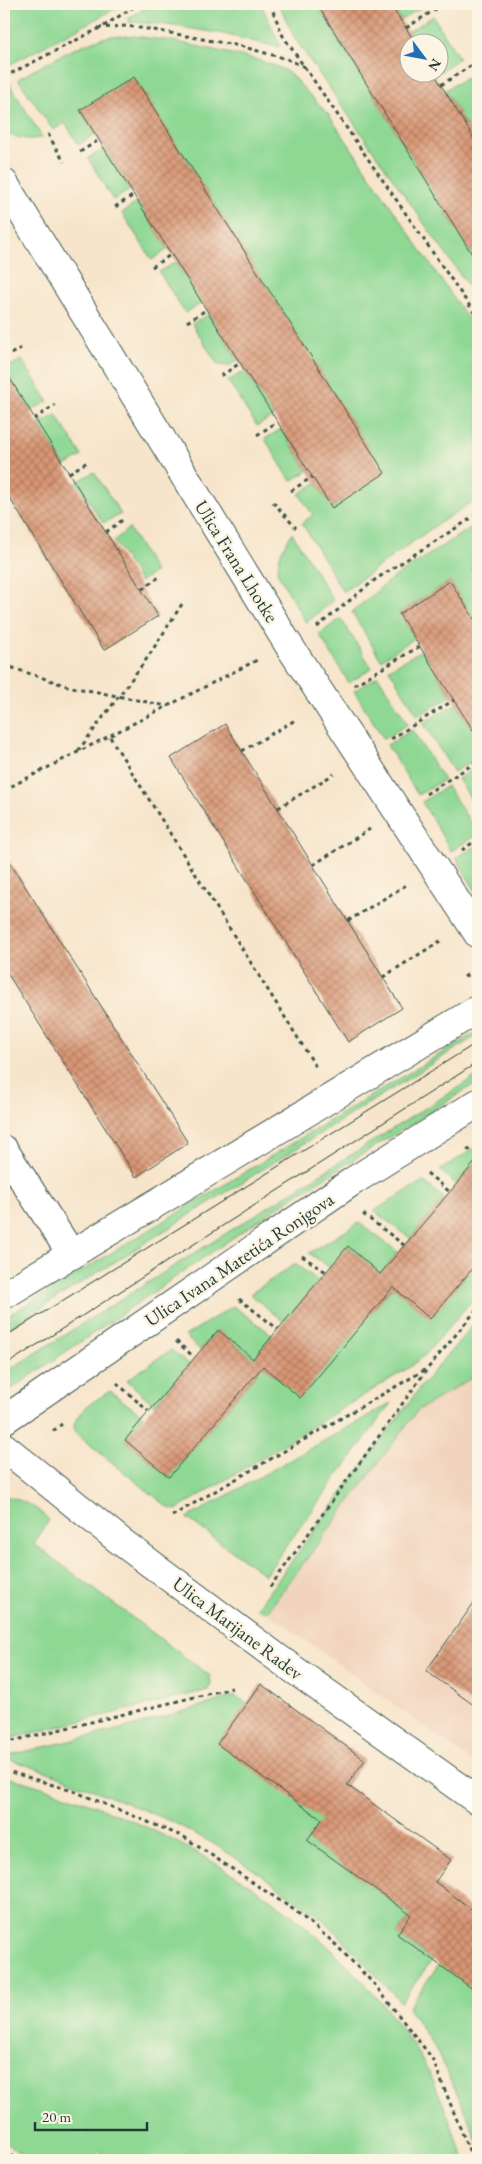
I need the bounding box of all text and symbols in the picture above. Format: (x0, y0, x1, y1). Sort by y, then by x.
north arrow (400, 32, 450, 82)
text: N (424, 55, 446, 75)
street label: Ulica Frana Lhotke (189, 495, 284, 627)
street label: Ulica Ivana Matetića Ronjgova (140, 1186, 339, 1332)
street label: Ulica Marijane Radev (167, 1571, 308, 1686)
scale bar (35, 2099, 148, 2131)
text: 20 m (42, 2107, 71, 2126)

